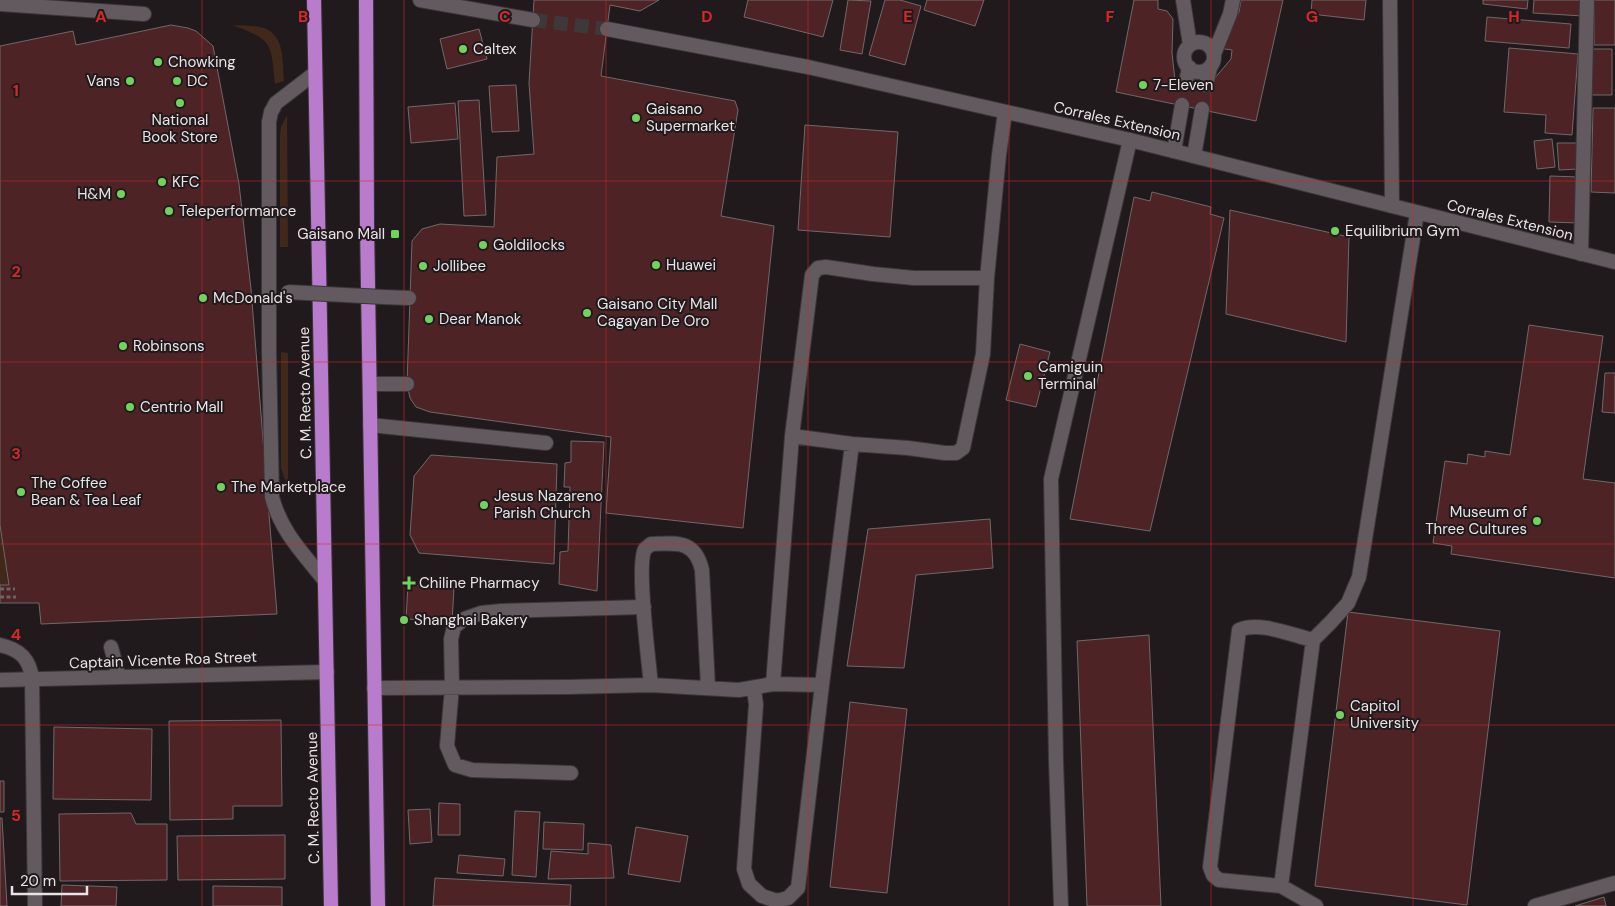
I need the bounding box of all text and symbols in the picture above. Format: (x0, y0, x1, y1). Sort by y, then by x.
text: A (95, 6, 107, 27)
text: B (298, 6, 308, 27)
text: C (499, 6, 511, 27)
text: D (701, 6, 713, 27)
text: E (903, 6, 913, 27)
text: F (1106, 6, 1115, 27)
text: G (1306, 6, 1318, 27)
text: H (1508, 6, 1520, 27)
place label: Caltex (473, 39, 517, 59)
marker: Caltex (457, 43, 469, 55)
place label: Chowking (168, 52, 236, 72)
marker: Chowking (152, 56, 164, 68)
place label: Vans (87, 71, 120, 91)
place label: DC (187, 71, 208, 91)
marker: Vans (124, 75, 136, 87)
marker: DC (171, 75, 183, 87)
place label: 7-Eleven (1153, 75, 1213, 95)
marker: 7-Eleven (1137, 79, 1149, 91)
text: 1 (13, 80, 19, 101)
marker: National Book Store (174, 97, 186, 109)
street label: Corrales Extension (1052, 97, 1182, 145)
place label: Gaisano Supermarket (646, 99, 735, 136)
place label: National Book Store (142, 110, 218, 147)
marker: Gaisano Supermarket (630, 112, 642, 124)
place label: KFC (172, 172, 200, 192)
marker: KFC (156, 176, 168, 188)
place label: H&M (77, 184, 111, 204)
marker: H&M (115, 188, 127, 200)
street label: Corrales Extension (1445, 195, 1575, 245)
place label: Teleperformance (179, 201, 296, 221)
marker: Teleperformance (163, 205, 175, 217)
place label: Equilibrium Gym (1345, 221, 1460, 241)
place label: Gaisano Mall (297, 224, 385, 244)
marker: Equilibrium Gym (1329, 225, 1341, 237)
marker: Gaisano Mall (389, 228, 401, 240)
place label: Goldilocks (493, 235, 565, 255)
marker: Goldilocks (477, 239, 489, 251)
place label: Huawei (666, 255, 716, 275)
place label: Jollibee (433, 256, 486, 276)
marker: Huawei (650, 259, 662, 271)
marker: Jollibee (417, 260, 429, 272)
text: 2 (11, 261, 21, 282)
place label: McDonald's (213, 288, 293, 308)
marker: McDonald's (197, 292, 209, 304)
place label: Gaisano City Mall Cagayan De Oro (597, 294, 717, 331)
marker: Gaisano City Mall Cagayan De Oro (581, 307, 593, 319)
place label: Dear Manok (439, 309, 522, 329)
marker: Dear Manok (423, 313, 435, 325)
street label: C. M. Recto Avenue (294, 327, 316, 459)
place label: Robinsons (133, 336, 205, 356)
marker: Robinsons (117, 340, 129, 352)
place label: Camiguin Terminal (1038, 357, 1103, 394)
marker: Camiguin Terminal (1022, 370, 1034, 382)
place label: Centrio Mall (140, 397, 223, 417)
marker: Centrio Mall (124, 401, 136, 413)
text: 3 (11, 443, 21, 464)
place label: The Coffee Bean & Tea Leaf (31, 473, 141, 510)
place label: The Marketplace (231, 477, 346, 497)
marker: The Marketplace (215, 481, 227, 493)
marker: The Coffee Bean & Tea Leaf (15, 486, 27, 498)
place label: Jesus Nazareno Parish Church (494, 486, 603, 523)
marker: Jesus Nazareno Parish Church (478, 499, 490, 511)
place label: Museum of Three Cultures (1425, 502, 1527, 539)
marker: Museum of Three Cultures (1531, 515, 1543, 527)
place label: Chiline Pharmacy (419, 573, 540, 593)
marker: Chiline Pharmacy (403, 577, 415, 589)
place label: Shanghai Bakery (414, 610, 528, 630)
marker: Shanghai Bakery (398, 614, 410, 626)
text: 4 (11, 624, 21, 645)
street label: Captain Vicente Roa Street (69, 647, 257, 673)
place label: Capitol University (1350, 696, 1420, 733)
marker: Capitol University (1334, 709, 1346, 721)
street label: C. M. Recto Avenue (302, 732, 324, 864)
text: 5 (11, 805, 21, 826)
scale bar (12, 864, 88, 896)
text: 20 m (20, 871, 56, 891)

